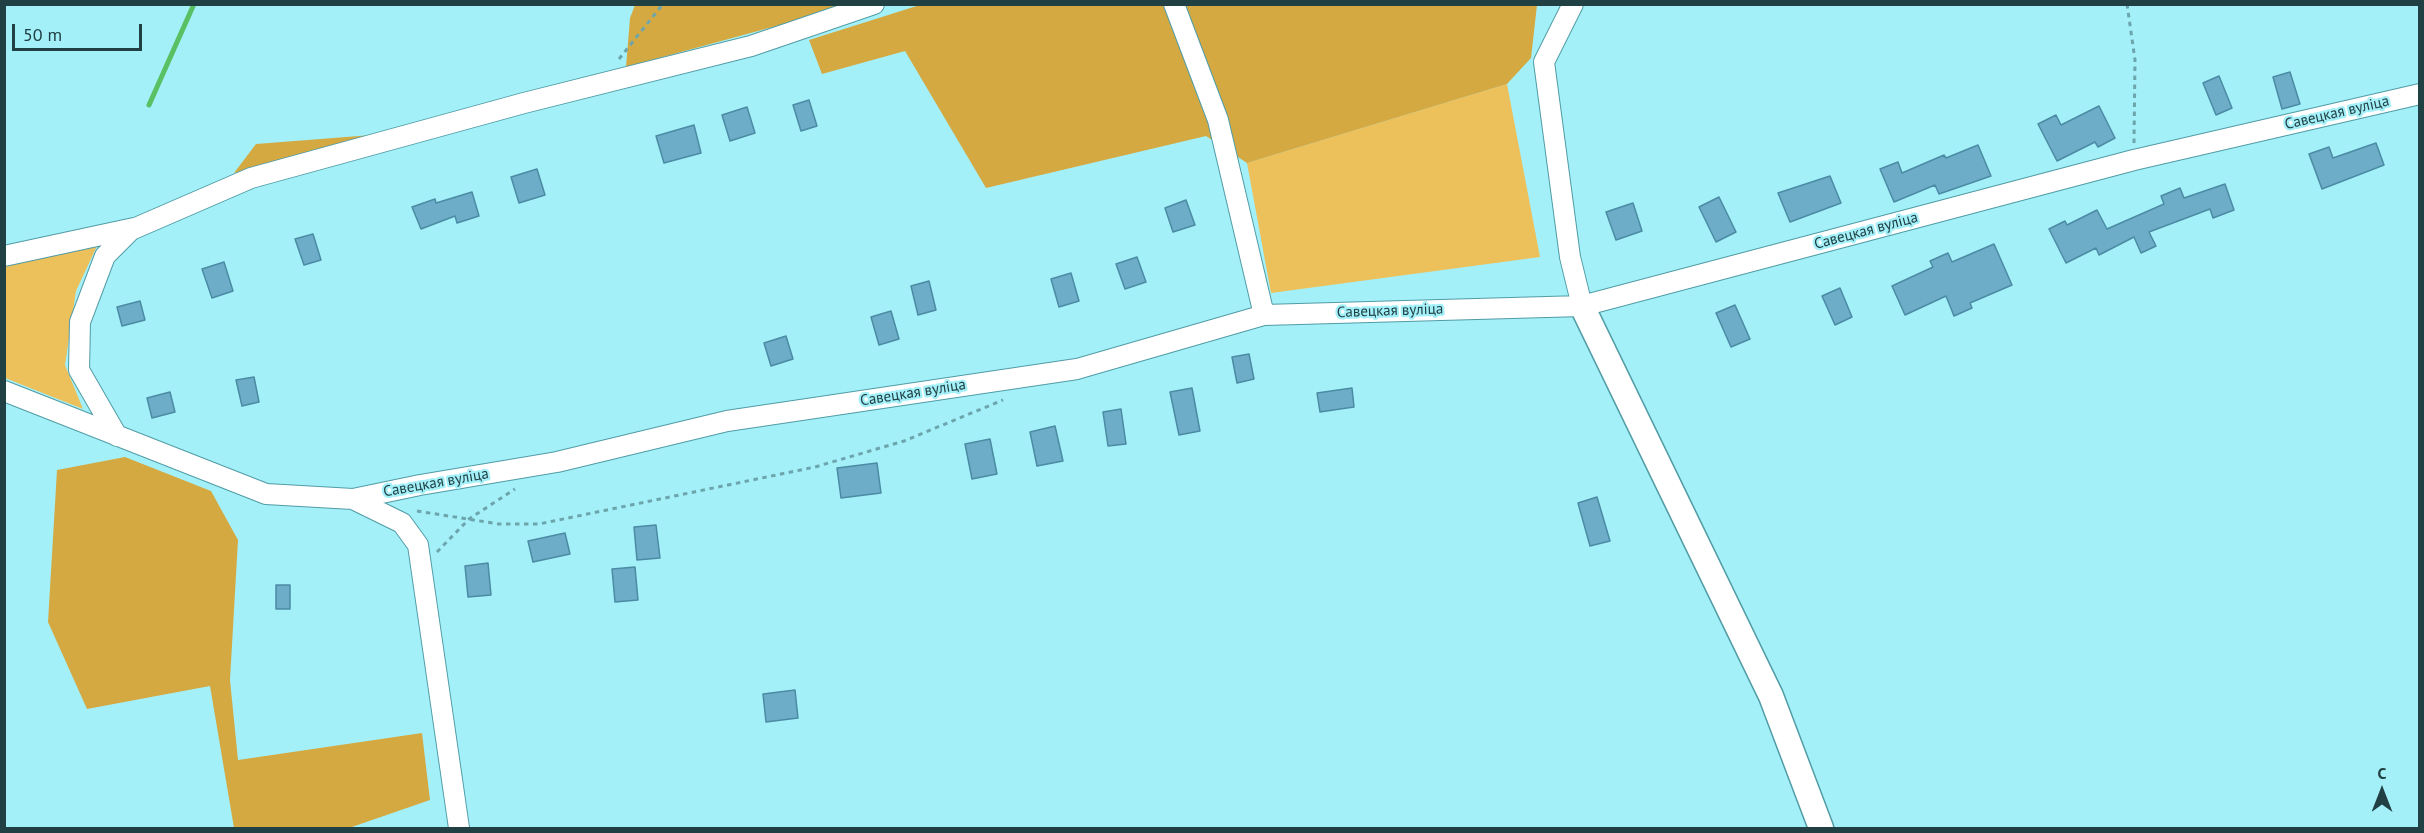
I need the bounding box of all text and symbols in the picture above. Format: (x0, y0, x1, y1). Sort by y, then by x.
scale bar (15, 12, 146, 50)
text: 50 m (23, 23, 62, 46)
street label: Савецкая вуліца (2283, 92, 2391, 134)
street label: Савецкая вуліца (1812, 209, 1920, 253)
street label: Савецкая вуліца (1336, 300, 1444, 322)
street label: Савецкая вуліца (859, 376, 967, 410)
street label: Савецкая вуліца (382, 465, 490, 501)
north arrow (2352, 761, 2412, 821)
text: С (2378, 763, 2386, 783)

